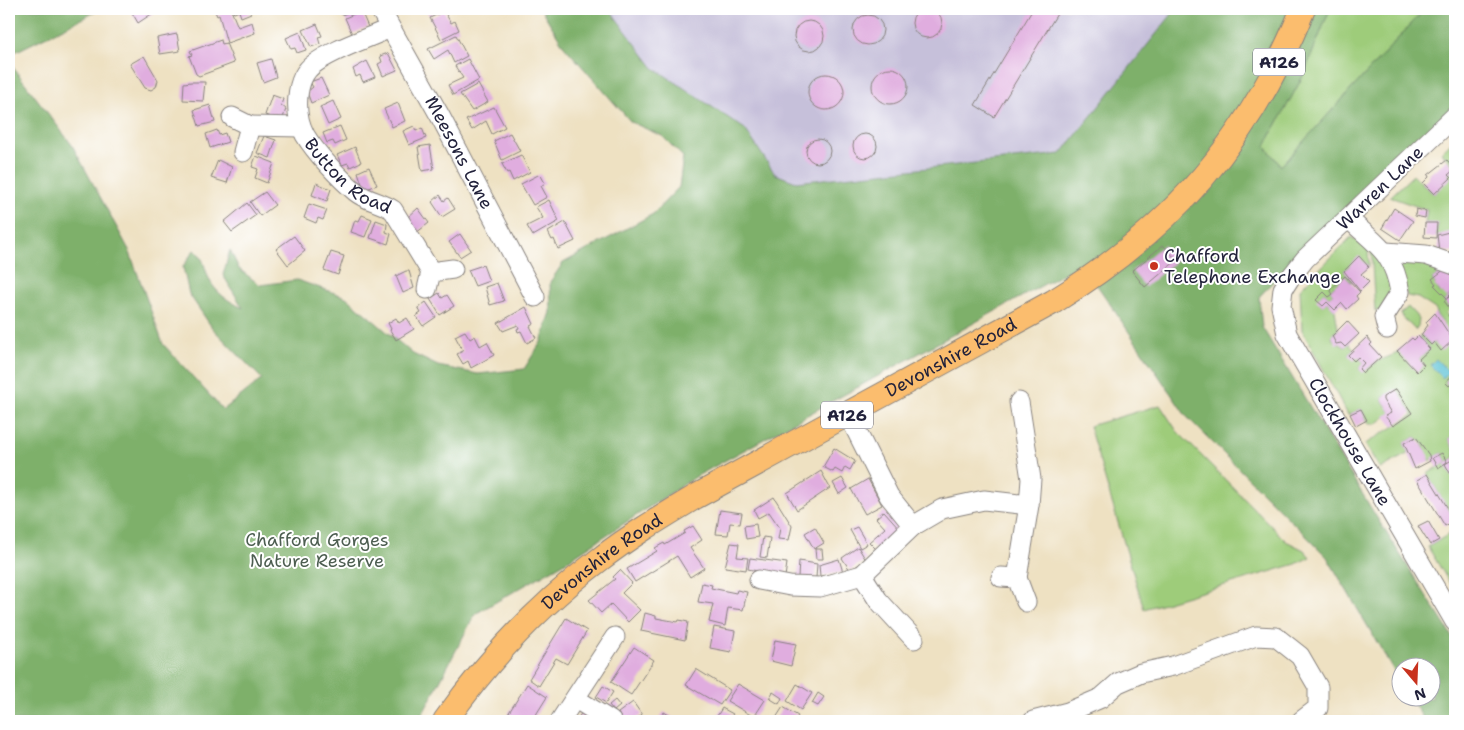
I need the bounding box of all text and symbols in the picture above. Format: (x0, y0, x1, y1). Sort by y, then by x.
road number: A126 (1253, 48, 1305, 76)
street label: Meesons Lane (419, 92, 499, 213)
street label: Button Road (299, 133, 396, 219)
street label: Warren Lane (1331, 140, 1429, 236)
place label: Chafford Telephone Exchange (1164, 244, 1341, 289)
marker: Chafford Telephone Exchange (1148, 260, 1160, 272)
street label: Devonshire Road (881, 312, 1021, 403)
street label: Clockhouse Lane (1303, 373, 1397, 510)
road number: A126 (821, 402, 873, 428)
street label: Devonshire Road (536, 508, 667, 615)
park label: Chafford Gorges Nature Reserve (245, 528, 389, 573)
north arrow (1392, 658, 1442, 708)
text: N (1412, 684, 1428, 705)

